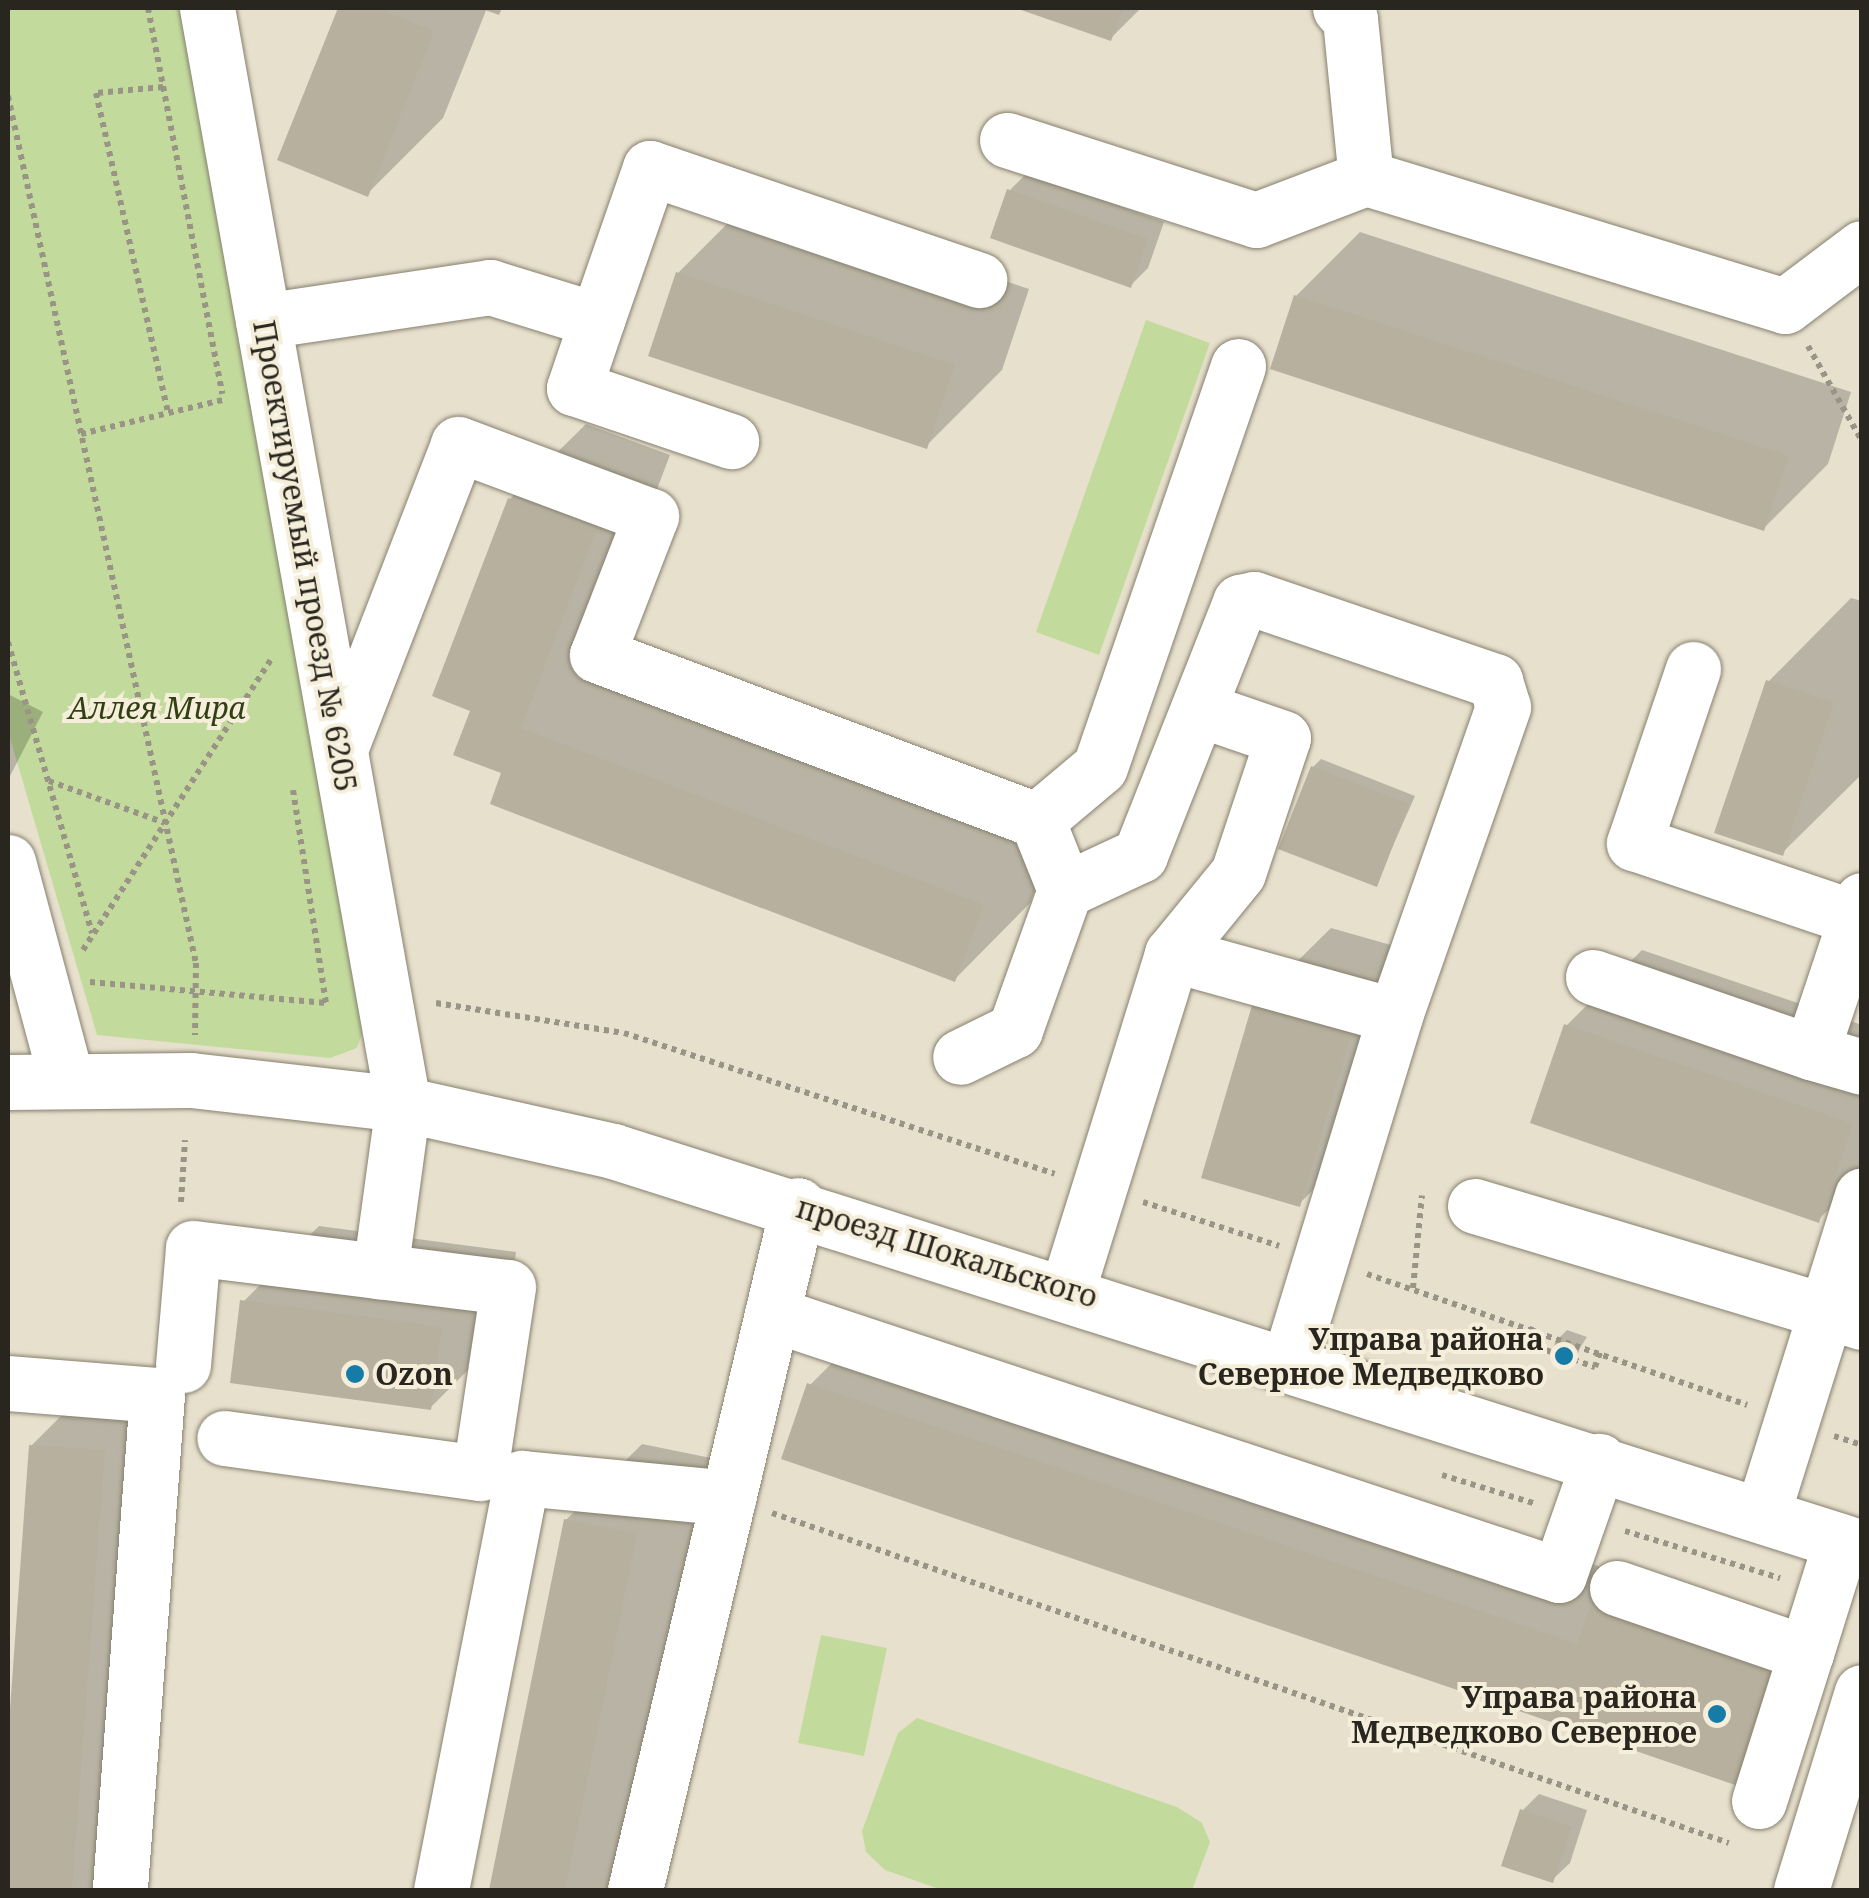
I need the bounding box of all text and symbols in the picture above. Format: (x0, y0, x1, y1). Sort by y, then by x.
street label: Проектируемый проезд № 6205 (246, 317, 364, 795)
park label: Аллея Мира (68, 690, 246, 726)
street label: проезд Шокальского (792, 1189, 1102, 1315)
place label: Управа района Северное Медведково (1198, 1321, 1544, 1392)
marker: Управа района Северное Медведково (1553, 1345, 1575, 1367)
place label: Ozon (375, 1356, 453, 1392)
marker: Ozon (344, 1363, 366, 1385)
place label: Управа района Медведково Северное (1351, 1679, 1697, 1750)
marker: Управа района Медведково Северное (1706, 1703, 1728, 1725)

